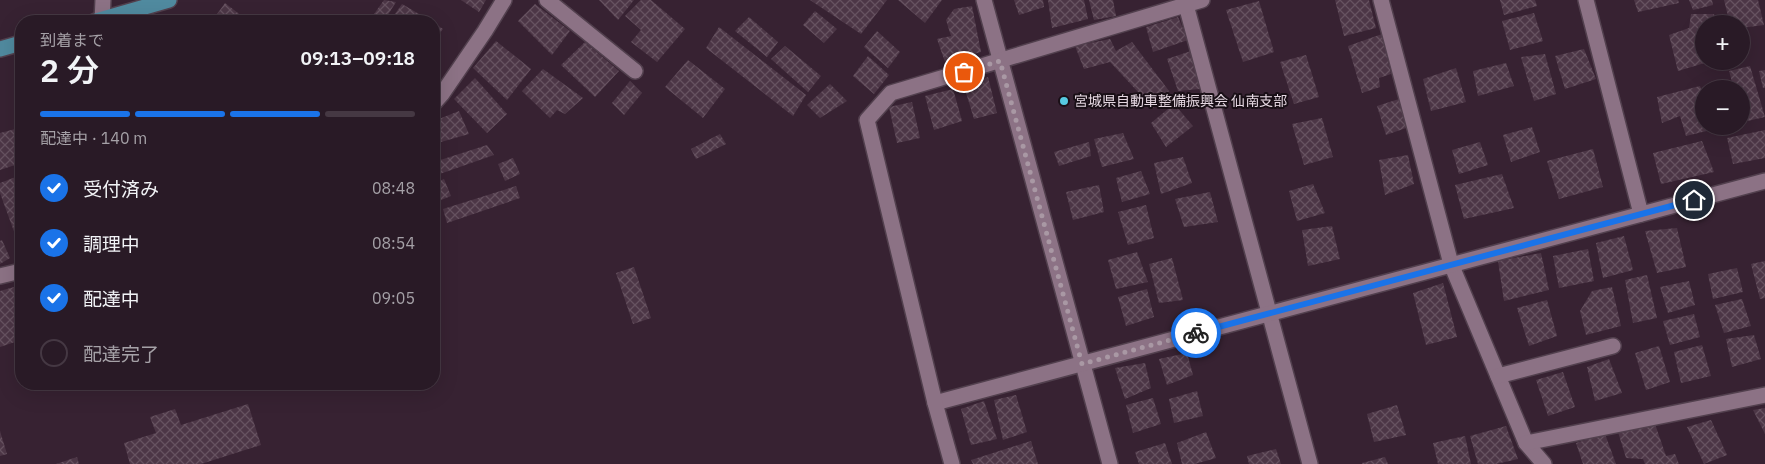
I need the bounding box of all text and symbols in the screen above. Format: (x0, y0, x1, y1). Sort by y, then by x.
map controls (1695, 15, 1750, 135)
button: + (1695, 15, 1750, 70)
text: 到着まで (40, 30, 104, 50)
text: 09:13–09:18 (301, 46, 415, 70)
text: 2 分 (40, 49, 99, 91)
pin (943, 51, 985, 93)
icon: bag (950, 58, 978, 86)
button: − (1695, 80, 1750, 135)
place label: 宮城県自動車整備振興会 仙南支部 (1074, 92, 1287, 110)
marker: 宮城県自動車整備振興会 仙南支部 (1058, 95, 1070, 107)
text: 配達中 · 140 m (40, 128, 147, 148)
icon: check (40, 174, 68, 202)
text: 受付済み (83, 177, 159, 201)
text: 08:48 (372, 178, 415, 198)
pin (1673, 179, 1715, 221)
icon: home (1680, 186, 1708, 214)
icon: check (40, 229, 68, 257)
text: 調理中 (83, 232, 140, 256)
text: 08:54 (372, 233, 415, 253)
icon: check (40, 284, 68, 312)
text: 配達中 (83, 287, 140, 311)
text: 09:05 (372, 288, 415, 308)
courier (1171, 308, 1221, 358)
icon: bike (1182, 319, 1210, 347)
text: 配達完了 (83, 342, 159, 366)

